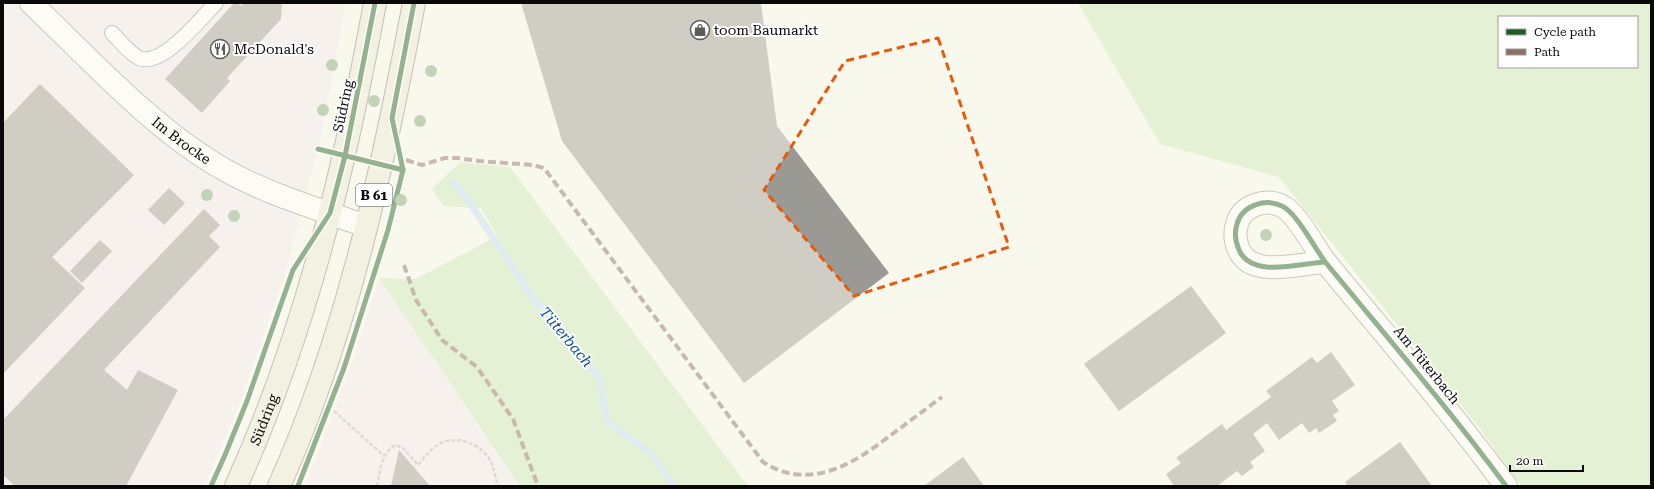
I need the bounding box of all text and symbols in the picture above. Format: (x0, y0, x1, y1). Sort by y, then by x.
legend (1498, 16, 1638, 68)
shop icon: toom Baumarkt (689, 19, 711, 41)
place label: toom Baumarkt (714, 22, 818, 38)
text: Cycle path (1534, 25, 1596, 39)
restaurant icon: McDonald's (209, 38, 231, 60)
place label: McDonald's (234, 41, 314, 57)
text: Path (1534, 45, 1560, 59)
street label: Südring (330, 78, 356, 134)
street label: Im Brocke (149, 113, 214, 168)
road number: B 61 (356, 184, 392, 206)
water label: Tüterbach (536, 303, 596, 371)
street label: Am Tüterbach (1391, 323, 1463, 407)
street label: Südring (247, 392, 281, 448)
scale bar (1510, 447, 1583, 473)
text: 20 m (1516, 454, 1543, 468)

